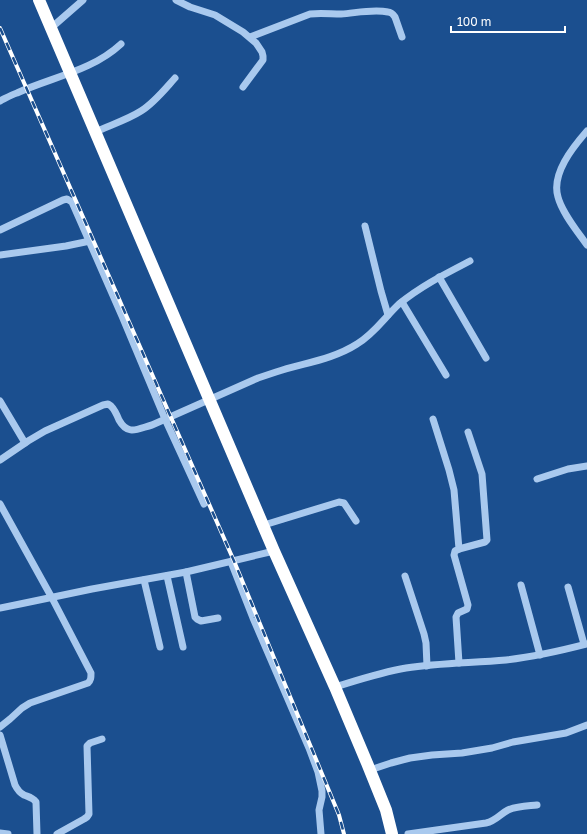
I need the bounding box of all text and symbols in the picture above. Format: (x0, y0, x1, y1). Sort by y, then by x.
scale bar (451, 8, 565, 34)
text: 100 m (457, 14, 491, 29)

